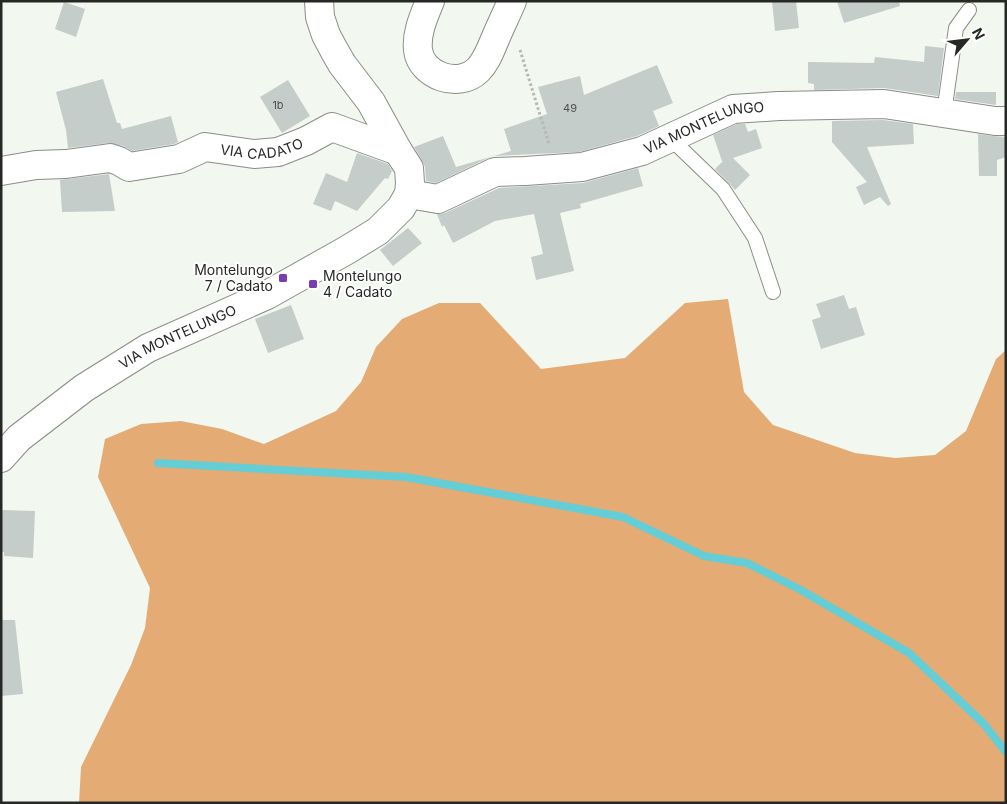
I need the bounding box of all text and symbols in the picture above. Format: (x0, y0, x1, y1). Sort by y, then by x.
north arrow (942, 15, 992, 65)
text: N (969, 25, 989, 42)
house number: 1b (272, 98, 284, 112)
street label: VIA MONTELUNGO (641, 98, 765, 157)
house number: 49 (563, 101, 577, 115)
street label: VIA CADATO (219, 134, 305, 162)
place label: Montelungo 7 / Cadato (194, 261, 273, 294)
place label: Montelungo 4 / Cadato (323, 267, 402, 300)
marker: Montelungo 7 / Cadato (277, 272, 289, 284)
marker: Montelungo 4 / Cadato (307, 278, 319, 290)
street label: VIA MONTELUNGO (116, 301, 239, 372)

